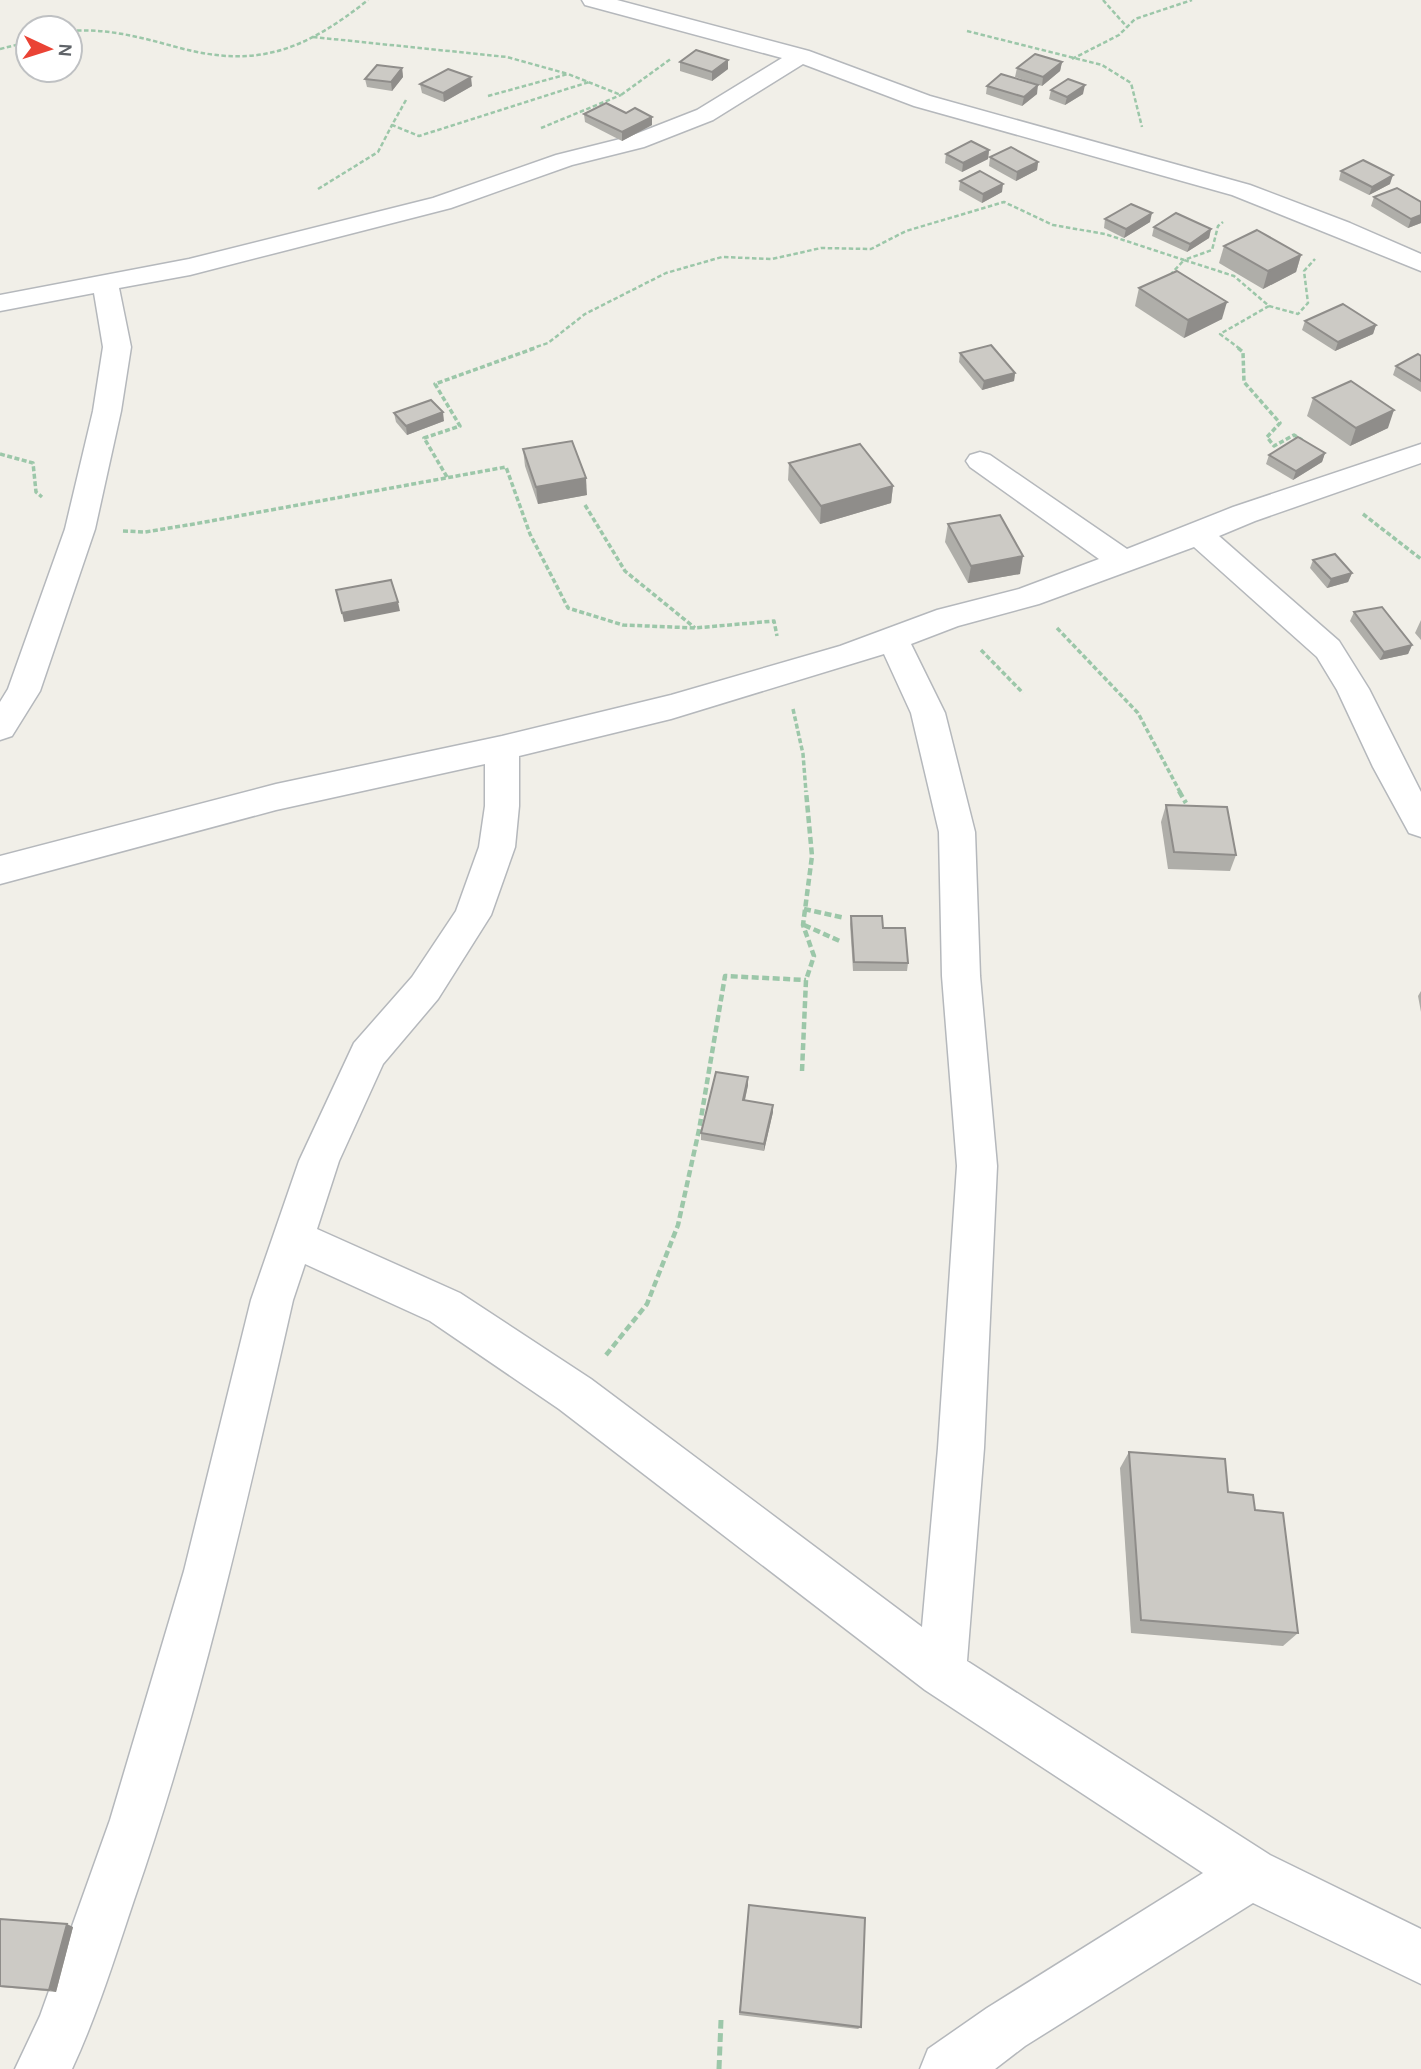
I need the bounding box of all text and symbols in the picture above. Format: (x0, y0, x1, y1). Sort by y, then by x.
north arrow (14, 14, 84, 84)
text: N (54, 43, 76, 58)

